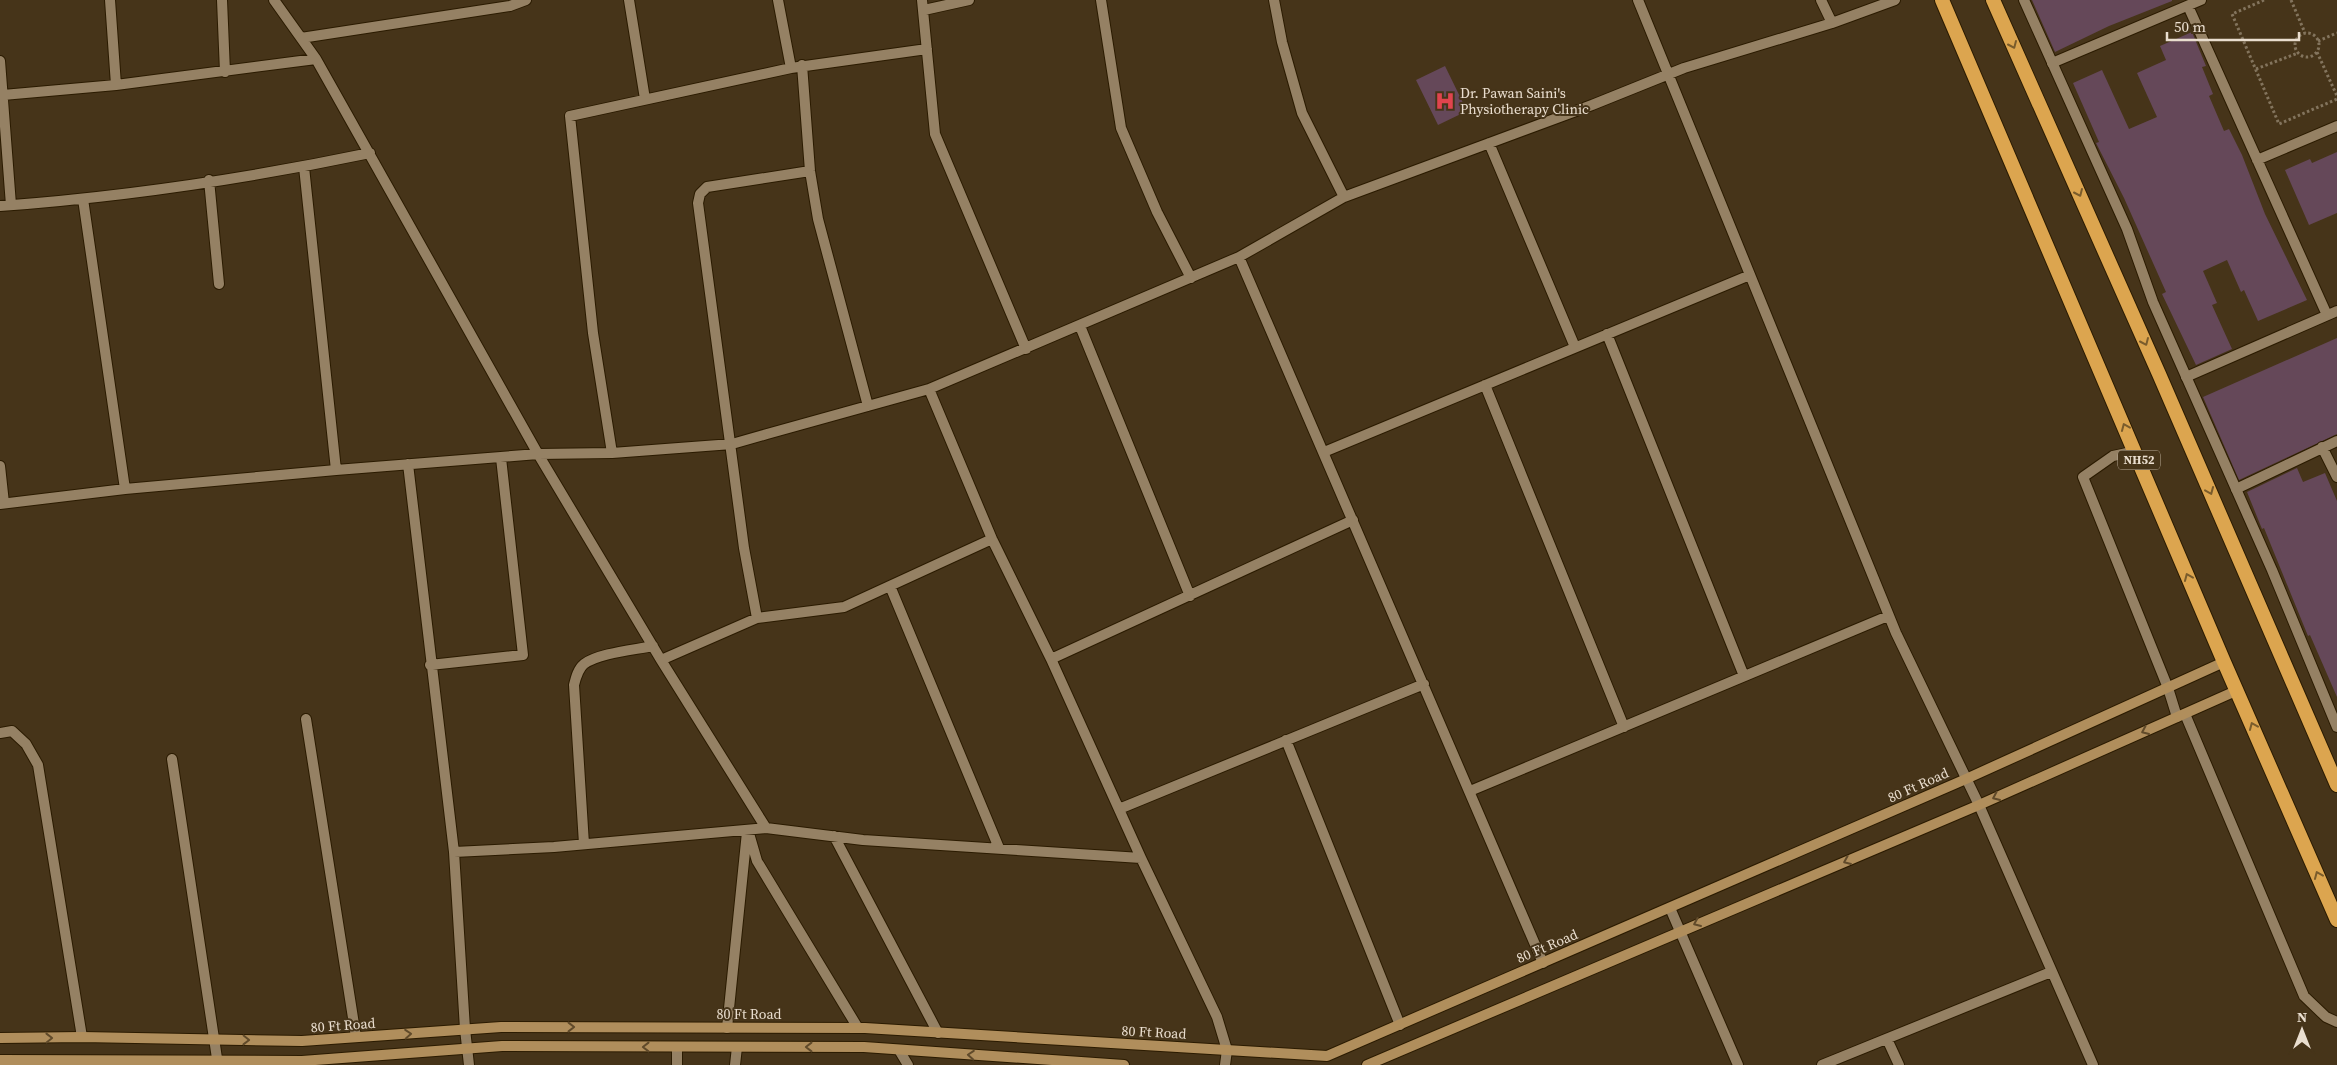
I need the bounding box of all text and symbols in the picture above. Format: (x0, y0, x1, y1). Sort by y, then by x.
scale bar (2167, 10, 2300, 42)
text: 50 m (2174, 16, 2206, 37)
one-way arrow (2006, 40, 2017, 49)
place label: Dr. Pawan Saini's Physiotherapy Clinic (1460, 83, 1589, 119)
hospital icon: Dr. Pawan Saini's Physiotherapy Clinic (1434, 90, 1456, 112)
one-way arrow (2072, 188, 2083, 197)
one-way arrow (2138, 337, 2149, 346)
one-way arrow (2120, 423, 2131, 432)
road number: NH52 (2118, 450, 2160, 470)
one-way arrow (2204, 486, 2214, 494)
one-way arrow (2184, 573, 2195, 582)
one-way arrow (2249, 722, 2259, 731)
one-way arrow (2141, 725, 2150, 736)
street label: 80 Ft Road (1884, 763, 1952, 807)
one-way arrow (1992, 791, 2001, 802)
one-way arrow (1843, 854, 1852, 865)
one-way arrow (2313, 871, 2324, 880)
one-way arrow (1693, 917, 1702, 928)
street label: 80 Ft Road (1513, 924, 1581, 968)
street label: 80 Ft Road (717, 1004, 782, 1024)
north arrow (2277, 1005, 2327, 1055)
text: N (2297, 1007, 2307, 1027)
street label: 80 Ft Road (310, 1013, 376, 1037)
street label: 80 Ft Road (1121, 1020, 1187, 1044)
one-way arrow (567, 1022, 575, 1032)
one-way arrow (405, 1028, 413, 1039)
one-way arrow (45, 1032, 53, 1043)
one-way arrow (242, 1035, 250, 1046)
one-way arrow (642, 1042, 650, 1052)
one-way arrow (804, 1042, 812, 1052)
one-way arrow (967, 1049, 975, 1060)

